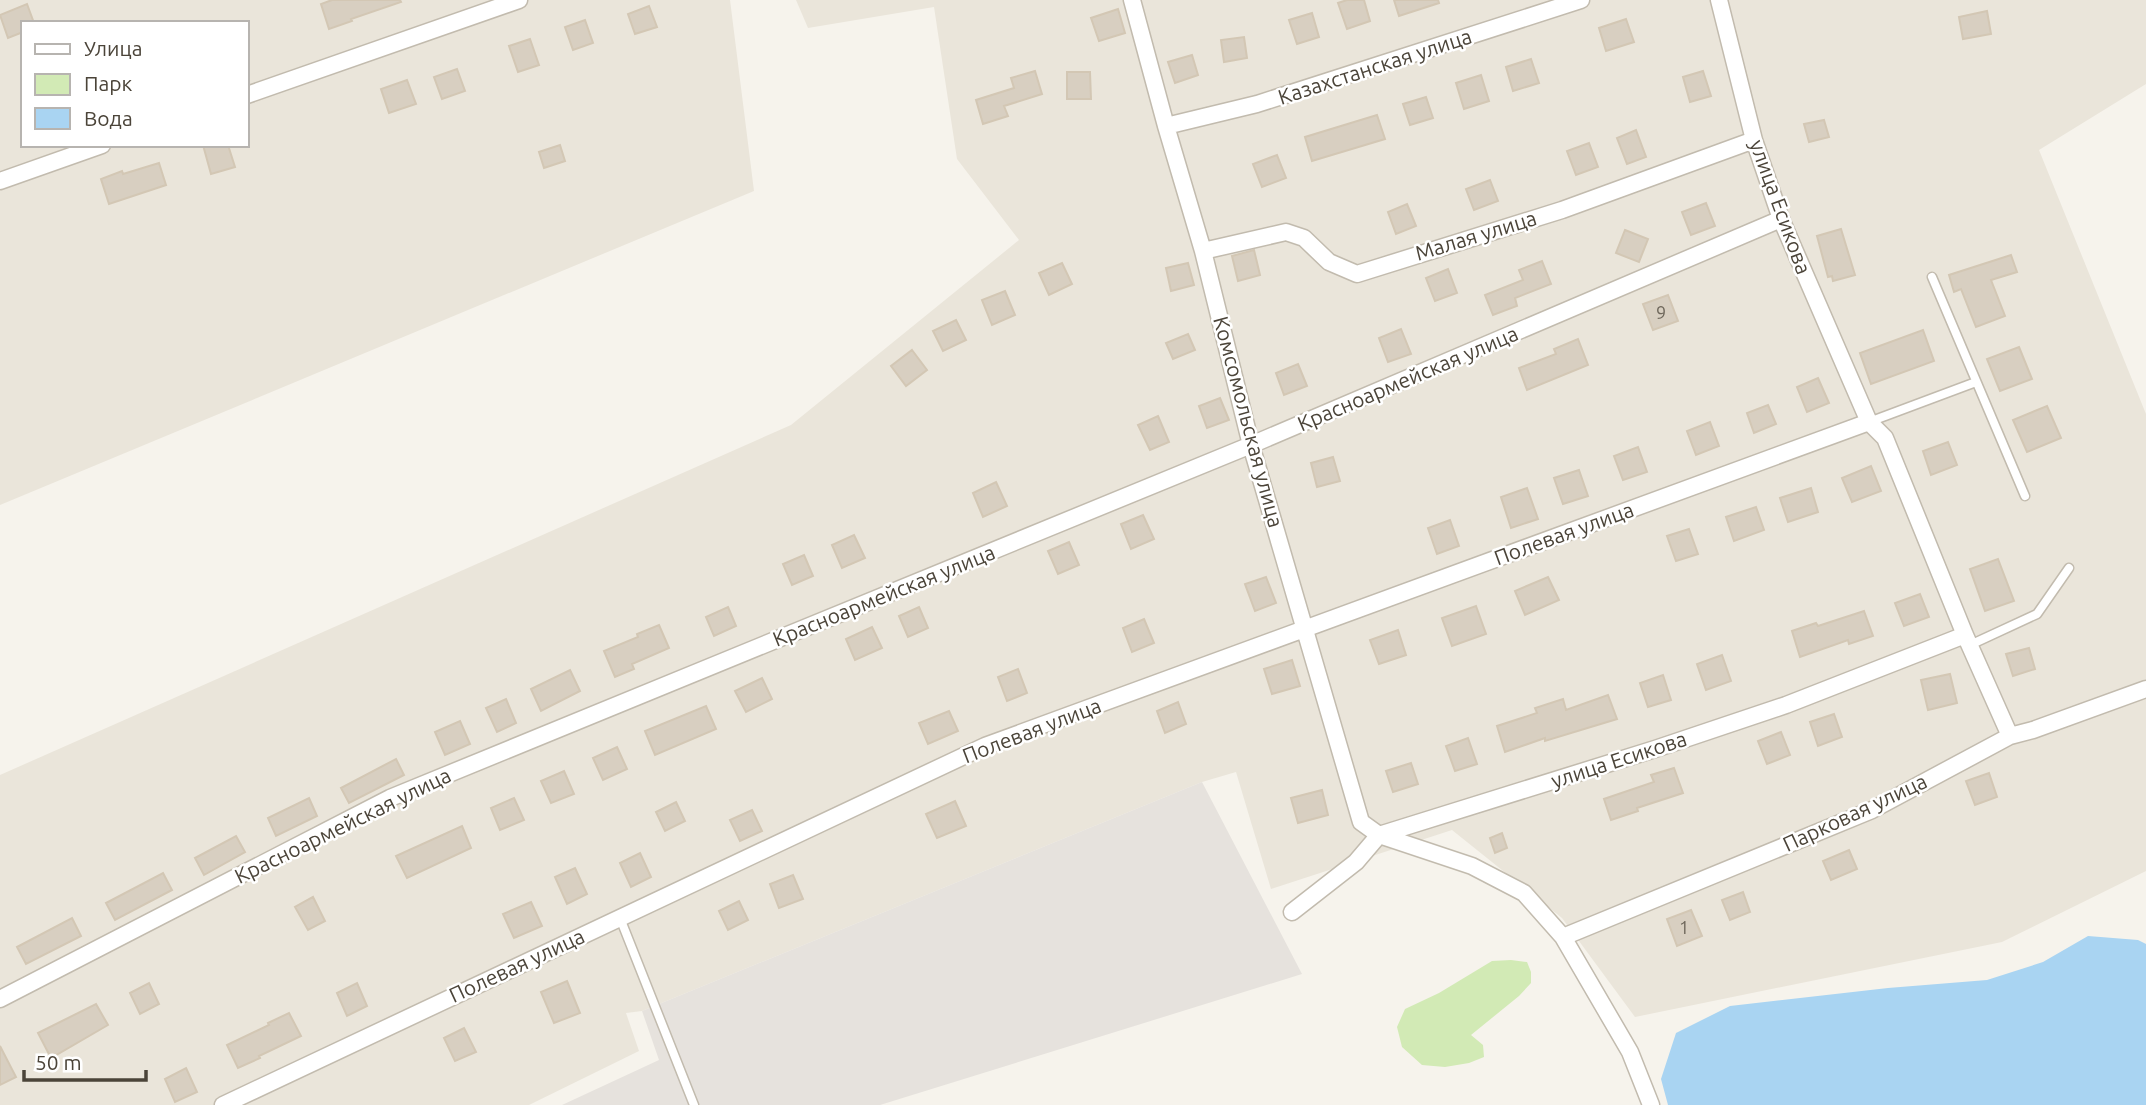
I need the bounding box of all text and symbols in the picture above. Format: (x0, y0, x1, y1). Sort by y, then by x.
legend (21, 21, 248, 147)
street label: Казахстанская улица (1275, 23, 1475, 109)
text: Улица (84, 36, 142, 60)
text: Парк (84, 71, 133, 95)
text: Вода (84, 106, 133, 130)
street label: улица Есикова (1745, 136, 1816, 277)
street label: Малая улица (1412, 205, 1539, 265)
house number: 9 (1656, 302, 1666, 322)
street label: Комсомольская улица (1209, 313, 1289, 530)
street label: Красноармейская улица (1294, 321, 1522, 436)
street label: Полевая улица (1491, 497, 1637, 569)
street label: Красноармейская улица (769, 539, 998, 651)
street label: Полевая улица (959, 693, 1104, 768)
street label: улица Есикова (1548, 726, 1690, 792)
street label: Красноармейская улица (231, 762, 455, 888)
street label: Парковая улица (1779, 768, 1930, 856)
house number: 1 (1679, 917, 1689, 937)
street label: Полевая улица (445, 923, 588, 1007)
scale bar (24, 1038, 147, 1082)
text: 50 m (35, 1050, 82, 1074)

